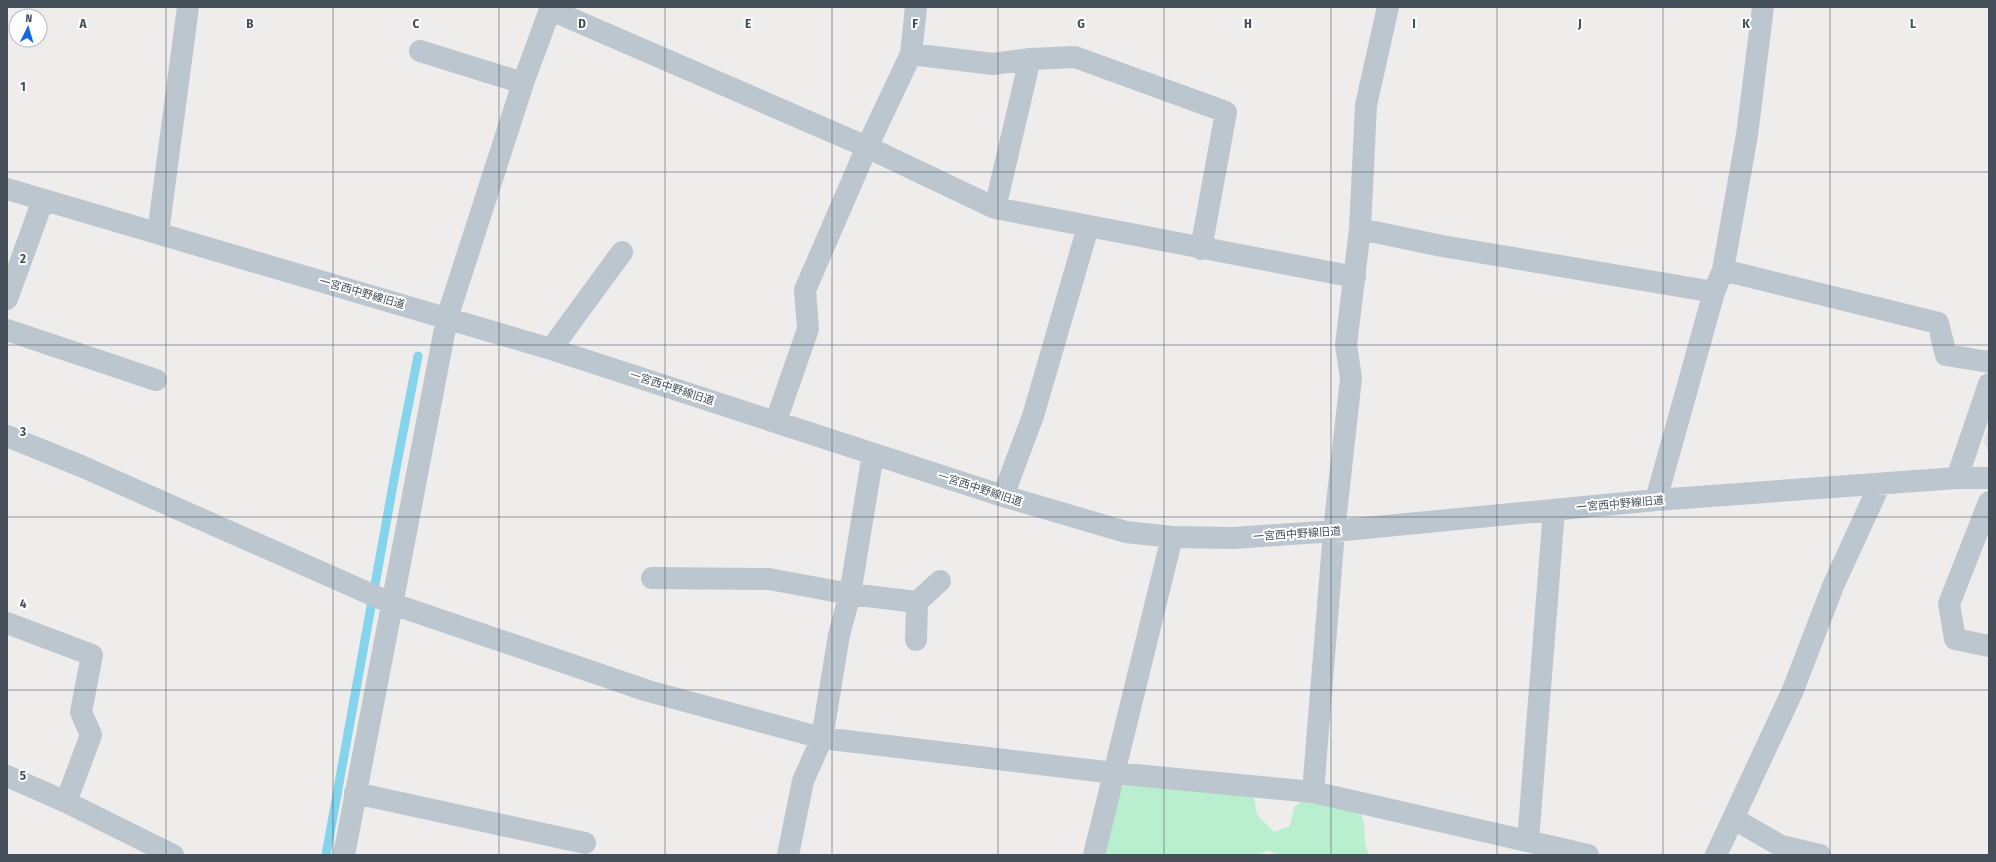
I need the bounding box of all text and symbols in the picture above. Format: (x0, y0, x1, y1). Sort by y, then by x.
north arrow (8, 8, 48, 48)
text: N (25, 12, 33, 25)
text: A (78, 16, 87, 31)
text: B (246, 16, 254, 31)
text: C (413, 16, 420, 31)
text: D (578, 16, 586, 31)
text: E (745, 16, 751, 31)
text: F (912, 16, 918, 31)
text: G (1077, 16, 1085, 31)
text: H (1244, 16, 1252, 31)
text: I (1412, 16, 1416, 31)
text: J (1577, 16, 1582, 31)
text: K (1742, 16, 1750, 31)
text: L (1910, 16, 1916, 31)
text: 1 (20, 79, 26, 94)
text: 2 (19, 251, 26, 266)
street label: 一宮西中野線旧道 (318, 275, 406, 311)
street label: 一宮西中野線旧道 (628, 368, 716, 408)
text: 3 (19, 424, 26, 439)
street label: 一宮西中野線旧道 (936, 469, 1024, 509)
street label: 一宮西中野線旧道 (1576, 494, 1664, 514)
street label: 一宮西中野線旧道 (1253, 524, 1341, 544)
text: 4 (20, 596, 27, 611)
text: 5 (20, 768, 26, 783)

